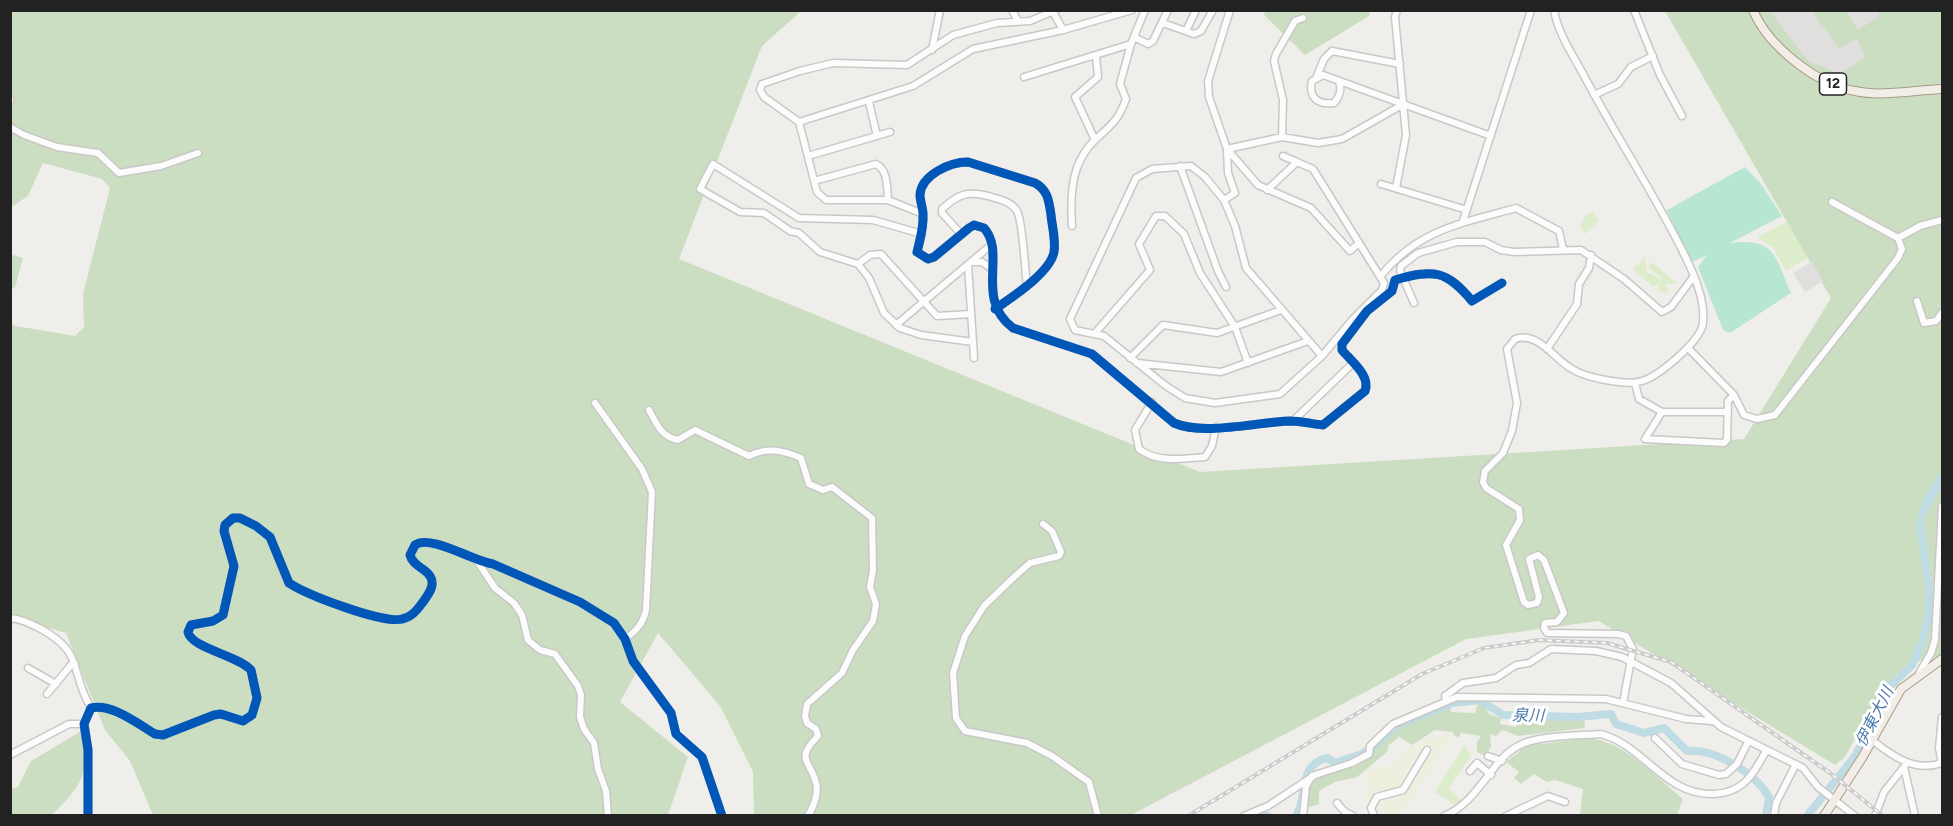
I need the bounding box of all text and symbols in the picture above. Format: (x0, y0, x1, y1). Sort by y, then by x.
road number: 12 (1820, 73, 1846, 95)
water label: 伊東大川 (1852, 684, 1898, 750)
water label: 泉川 (1512, 706, 1544, 726)

